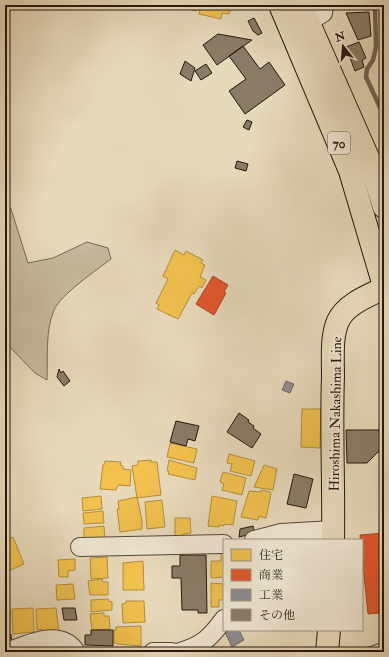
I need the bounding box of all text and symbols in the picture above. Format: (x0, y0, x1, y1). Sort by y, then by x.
north arrow (323, 26, 363, 66)
text: N (333, 29, 348, 45)
road number: 70 (328, 132, 350, 154)
street label: Hiroshima Nakashima Line (326, 336, 345, 492)
legend (223, 539, 363, 631)
text: 住宅 (259, 548, 283, 563)
text: 商業 (259, 568, 283, 583)
text: 工業 (259, 588, 283, 603)
text: その他 (259, 608, 295, 623)

